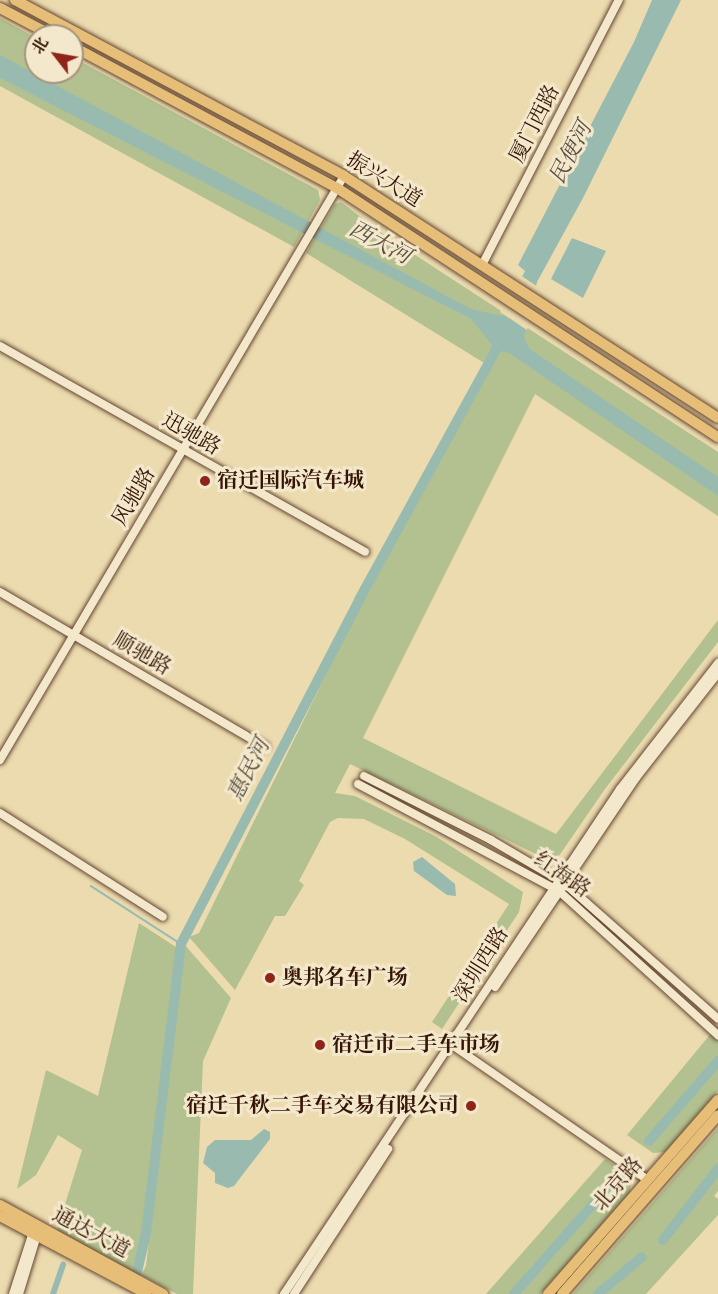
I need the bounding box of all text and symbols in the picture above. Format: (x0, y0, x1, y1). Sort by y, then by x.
north arrow (24, 24, 84, 84)
text: 北 (28, 34, 53, 58)
street label: 厦门西路 (505, 81, 565, 167)
water label: 民便河 (544, 118, 598, 188)
street label: 振兴大道 (342, 147, 426, 213)
water label: 西大河 (345, 216, 415, 270)
street label: 迅驰路 (157, 407, 225, 461)
street label: 风驰路 (107, 463, 161, 531)
place label: 宿迁国际汽车城 (217, 468, 364, 494)
marker: 宿迁国际汽车城 (198, 474, 212, 488)
street label: 顺驰路 (108, 627, 176, 681)
water label: 惠民河 (222, 735, 276, 805)
street label: 红海路 (529, 847, 595, 903)
street label: 深圳西路 (448, 923, 514, 1007)
place label: 奥邦名车广场 (282, 965, 408, 991)
marker: 奥邦名车广场 (263, 971, 277, 985)
place label: 宿迁市二手车市场 (332, 1032, 500, 1058)
marker: 宿迁市二手车市场 (313, 1038, 327, 1052)
place label: 宿迁千秋二手车交易有限公司 (186, 1093, 459, 1119)
marker: 宿迁千秋二手车交易有限公司 (464, 1099, 478, 1113)
street label: 北京路 (588, 1152, 648, 1216)
street label: 通达大道 (48, 1202, 134, 1264)

